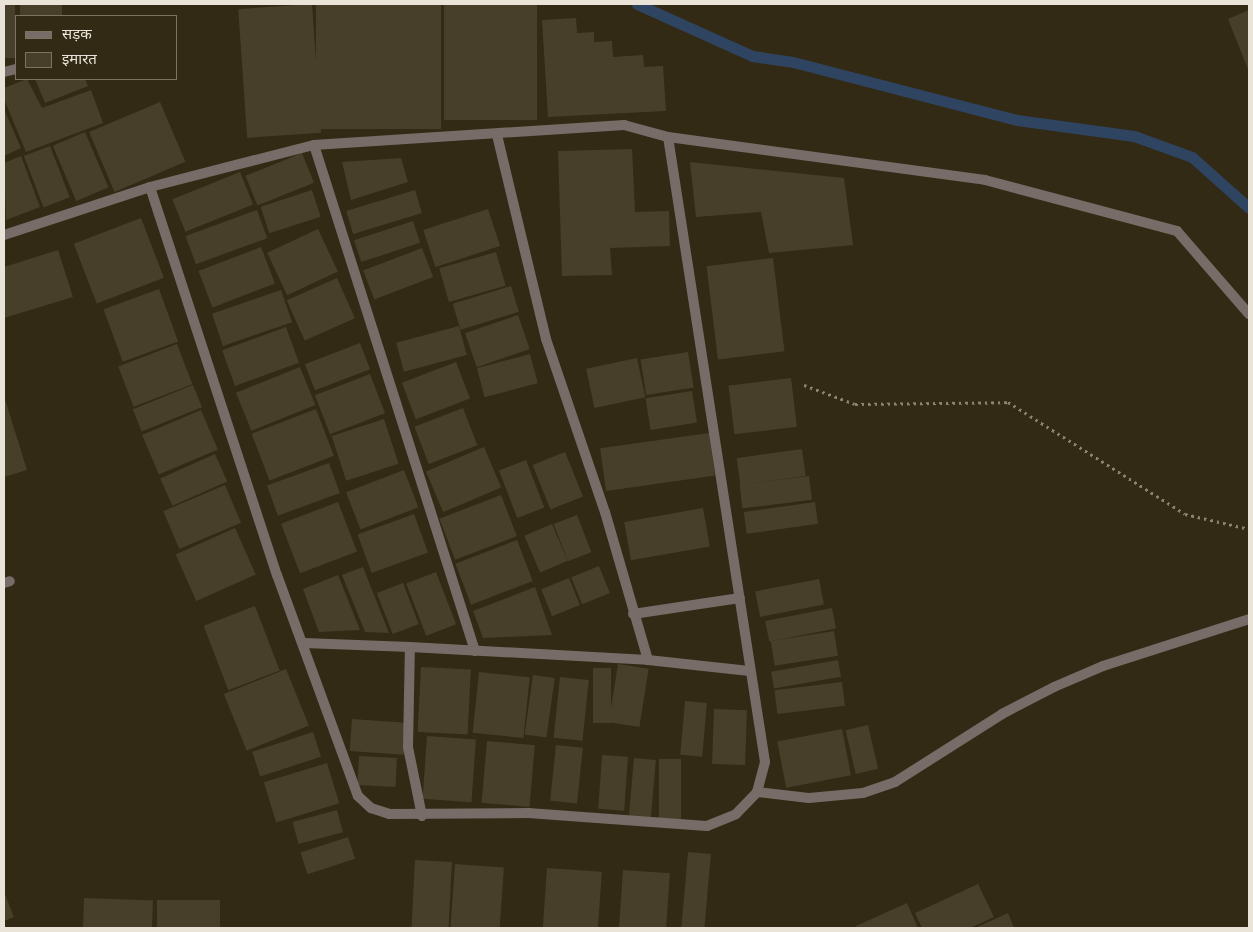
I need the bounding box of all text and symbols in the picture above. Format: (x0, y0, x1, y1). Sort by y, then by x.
legend (15, 15, 178, 80)
text: सड़क (62, 25, 92, 44)
text: इमारत (62, 50, 97, 69)

